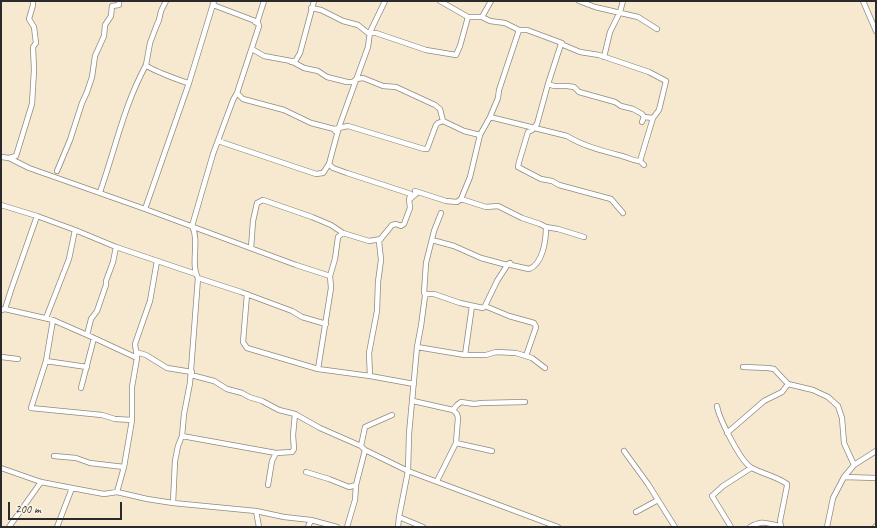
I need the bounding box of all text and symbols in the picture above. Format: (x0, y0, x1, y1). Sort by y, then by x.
scale bar (10, 494, 124, 520)
text: 200 m (15, 501, 41, 517)

